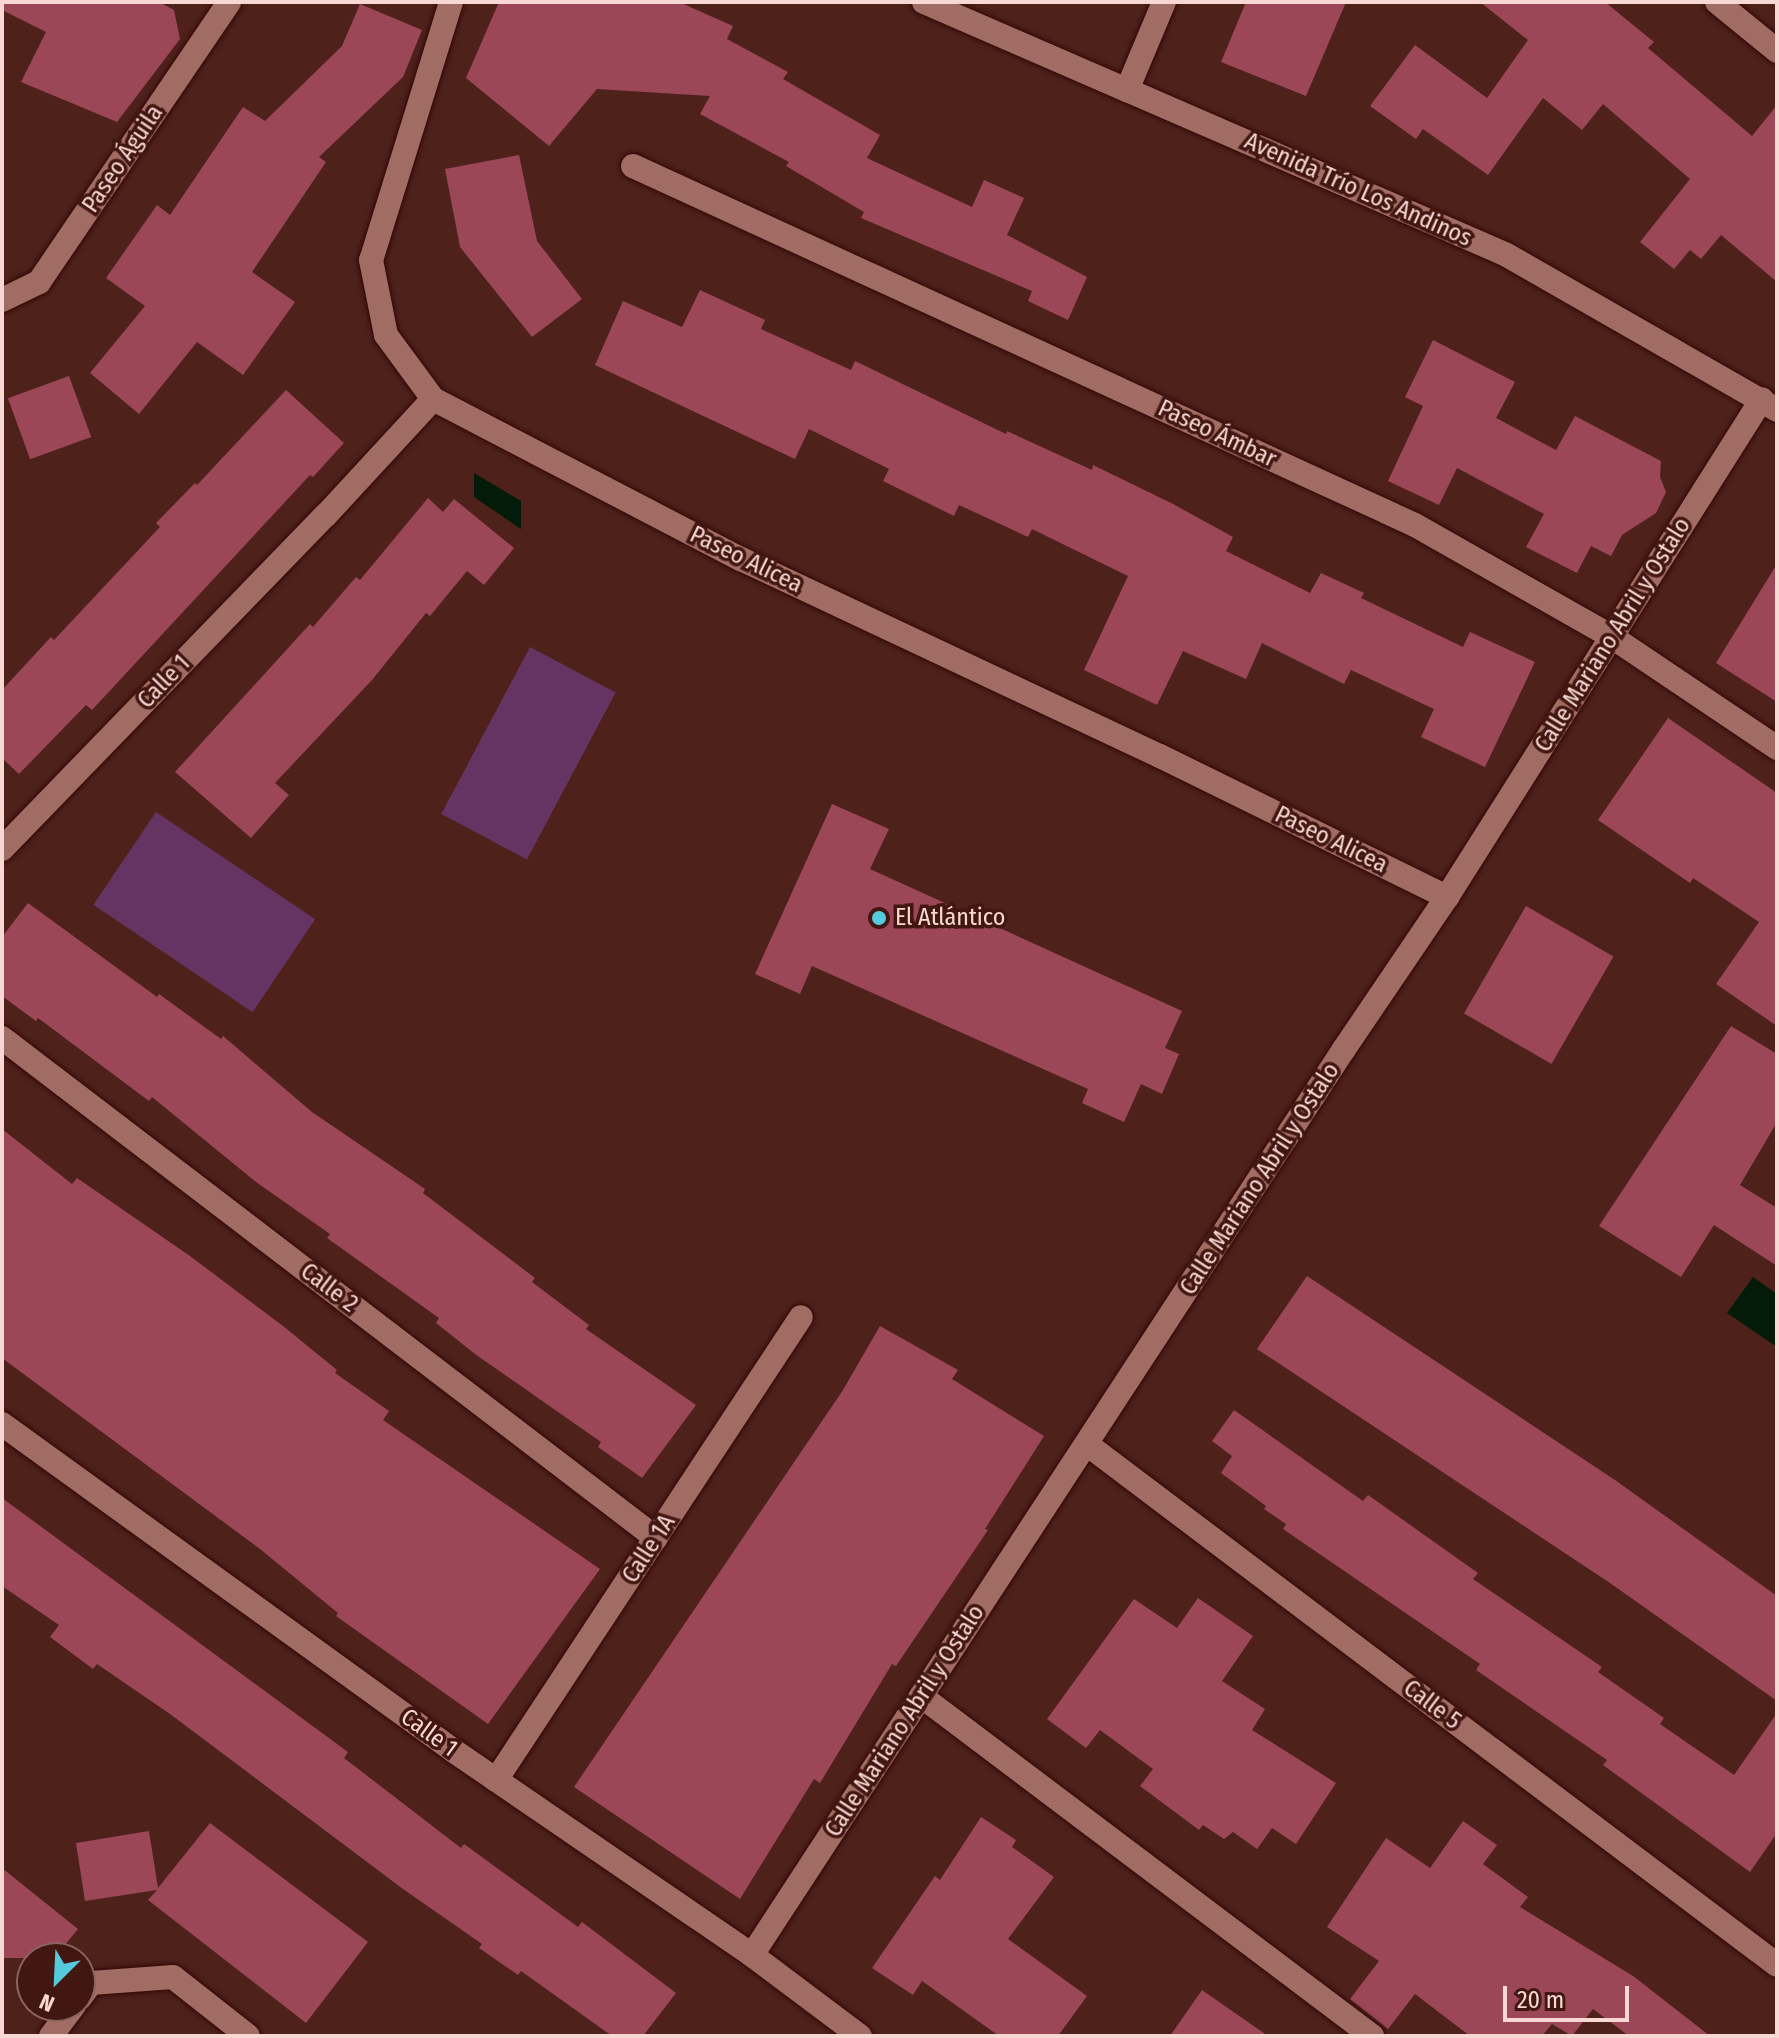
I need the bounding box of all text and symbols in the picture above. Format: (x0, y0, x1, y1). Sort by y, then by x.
street label: Paseo Águila (77, 100, 169, 218)
street label: Avenida Trío Los Andinos (1240, 127, 1476, 253)
street label: Paseo Ámbar (1153, 394, 1281, 474)
street label: Calle Mariano Abril y Ostalo (1529, 512, 1697, 758)
street label: Paseo Alicea (685, 520, 807, 600)
street label: Calle 1 (132, 649, 196, 715)
street label: Paseo Alicea (1270, 800, 1392, 880)
place label: El Atlántico (895, 904, 1005, 932)
marker: El Atlántico (870, 909, 888, 927)
street label: Calle Mariano Abril y Ostalo (1174, 1058, 1346, 1300)
street label: Calle 2 (295, 1257, 363, 1319)
street label: Calle 1A (616, 1509, 682, 1589)
street label: Calle Mariano Abril y Ostalo (819, 1600, 991, 1842)
street label: Calle 5 (1398, 1674, 1466, 1736)
street label: Calle 1 (395, 1703, 463, 1763)
north arrow (16, 1942, 96, 2022)
scale bar (1507, 1970, 1633, 2020)
text: 20 m (1517, 1986, 1564, 2014)
text: N (35, 1988, 58, 2018)

